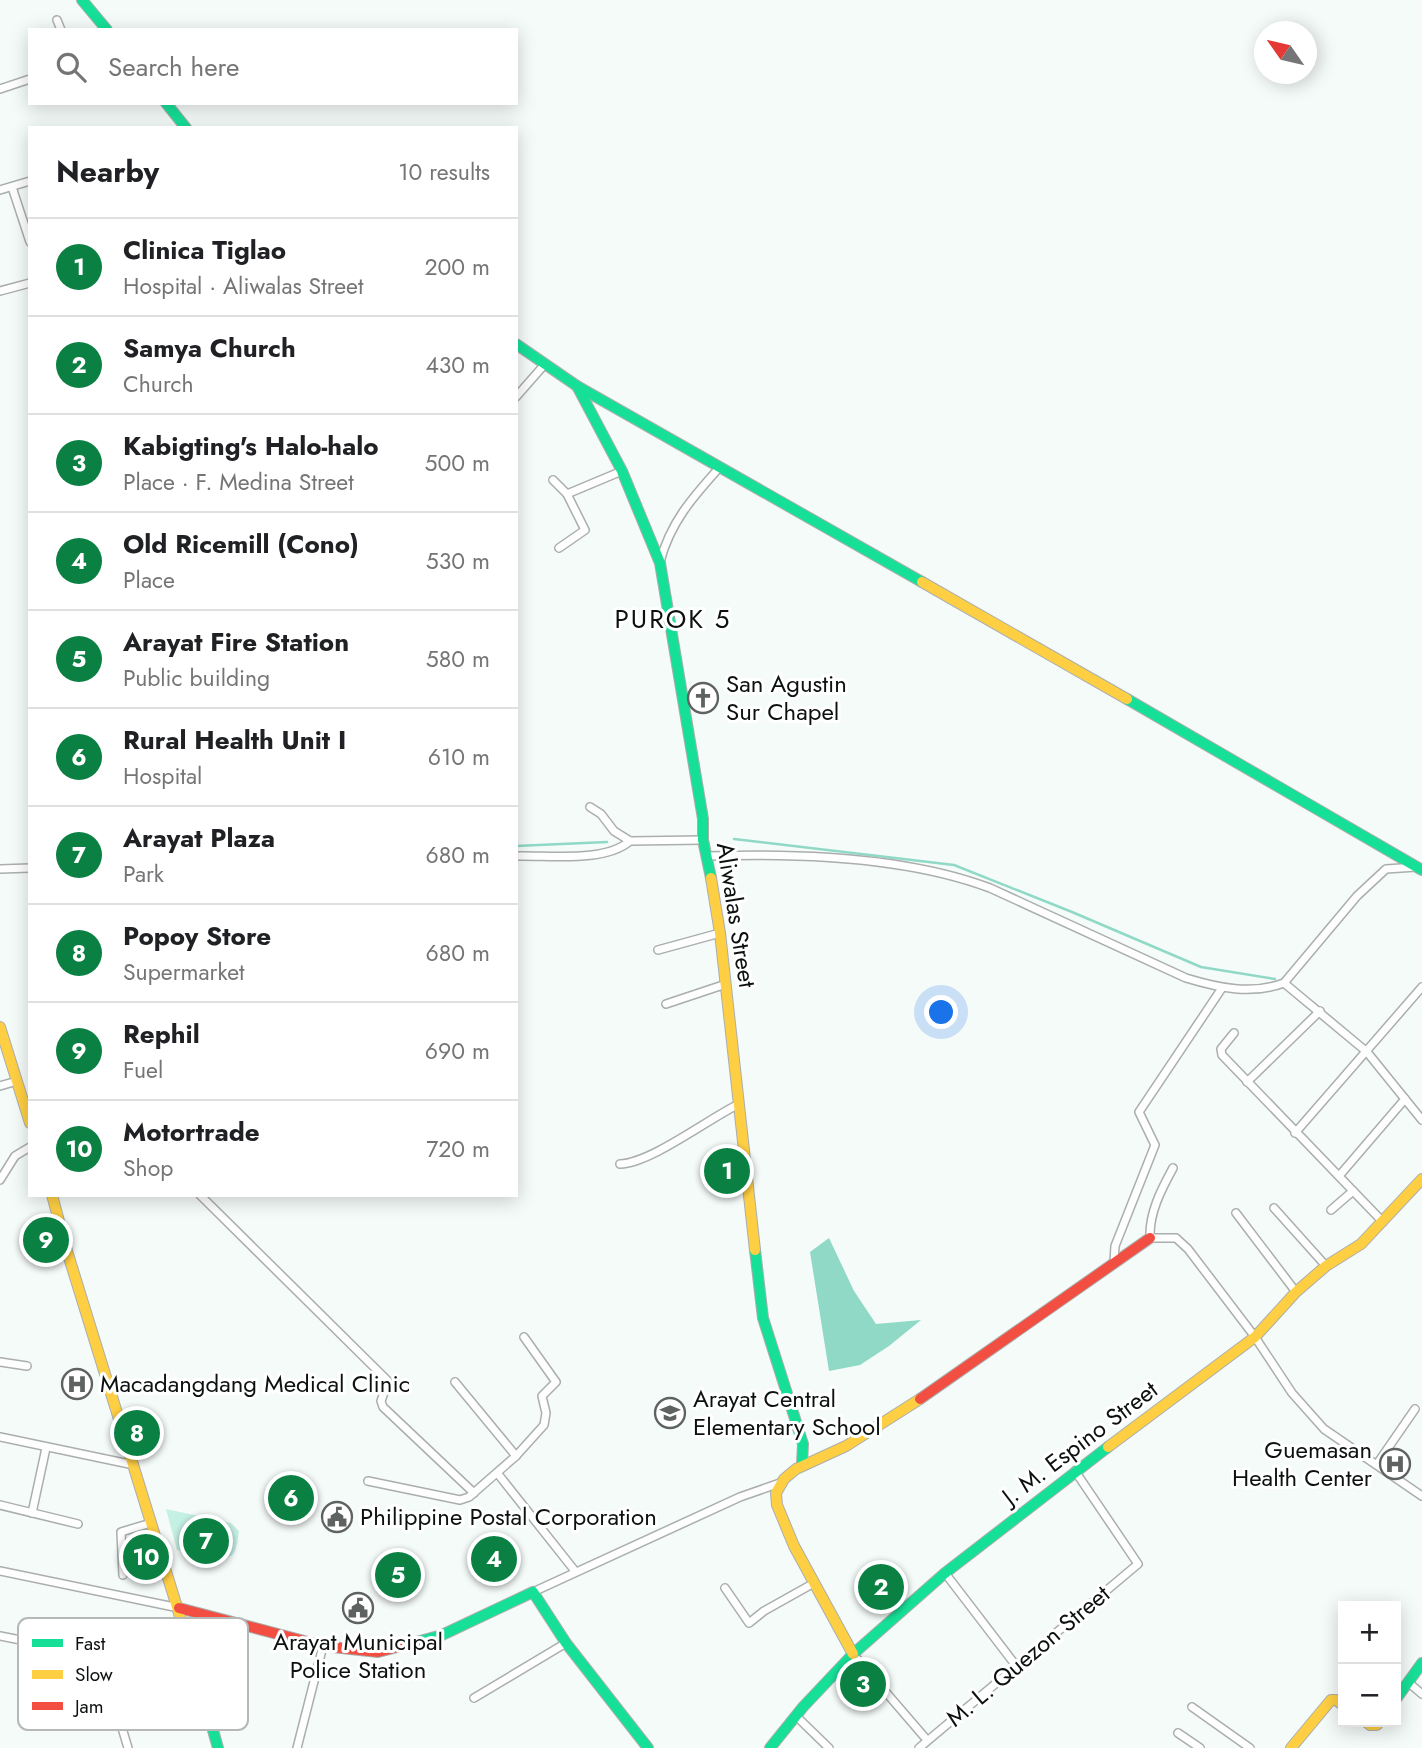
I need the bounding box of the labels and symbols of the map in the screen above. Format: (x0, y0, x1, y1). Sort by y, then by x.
north arrow (1254, 21, 1317, 84)
district label: PUROK 5 (615, 600, 731, 638)
place label: San Agustin Sur Chapel (726, 666, 847, 729)
church icon: San Agustin Sur Chapel (686, 681, 720, 715)
street label: Aliwalas Street (708, 840, 765, 990)
your location (924, 995, 958, 1029)
pin: 1 (704, 1145, 750, 1197)
pin: 9 (23, 1214, 69, 1266)
place label: Macadangdang Medical Clinic (100, 1366, 410, 1401)
hospital icon: Macadangdang Medical Clinic (60, 1367, 94, 1401)
street label: J. M. Espino Street (992, 1372, 1165, 1515)
place label: Arayat Central Elementary School (693, 1381, 881, 1444)
school or university icon: Arayat Central Elementary School (653, 1396, 687, 1430)
pin: 8 (114, 1407, 160, 1459)
place label: Guemasan Health Center (1232, 1432, 1373, 1495)
hospital icon: Guemasan Health Center (1378, 1447, 1412, 1481)
pin: 6 (268, 1472, 314, 1524)
place label: Philippine Postal Corporation (360, 1499, 657, 1534)
public building icon: Philippine Postal Corporation (320, 1500, 354, 1534)
pin: 7 (183, 1515, 229, 1567)
pin: 10 (123, 1531, 169, 1583)
pin: 4 (471, 1533, 517, 1585)
pin: 5 (375, 1549, 421, 1601)
pin: 2 (858, 1561, 904, 1613)
street label: M. L. Quezon Street (938, 1576, 1117, 1735)
public building icon: Arayat Municipal Police Station (341, 1591, 375, 1625)
legend (18, 1618, 248, 1730)
place label: Arayat Municipal Police Station (273, 1624, 443, 1687)
text: Fast (75, 1630, 106, 1657)
pin: 3 (840, 1658, 886, 1710)
text: Slow (75, 1661, 113, 1688)
text: Jam (72, 1693, 104, 1720)

